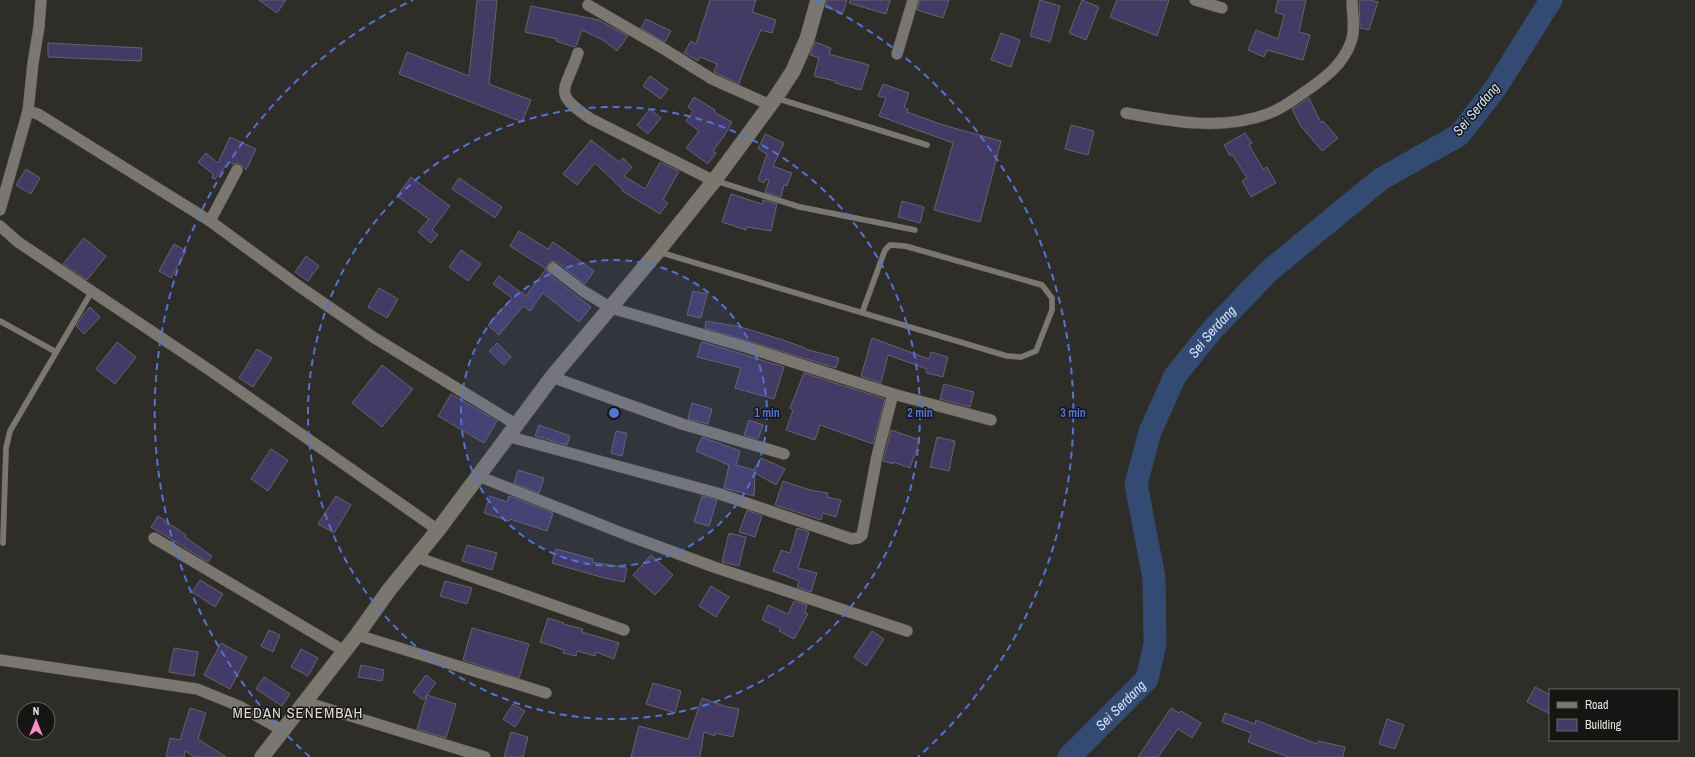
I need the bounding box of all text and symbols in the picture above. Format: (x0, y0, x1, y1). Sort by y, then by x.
water label: Sei Serdang (1449, 78, 1504, 139)
water label: Sei Serdang (1184, 301, 1240, 361)
text: 1 min (754, 405, 780, 421)
text: 2 min (907, 405, 933, 421)
text: 3 min (1060, 405, 1086, 421)
centre of rings (607, 406, 621, 420)
water label: Sei Serdang (1092, 676, 1150, 734)
legend (1549, 689, 1679, 741)
text: Road (1585, 697, 1609, 713)
north arrow (16, 701, 56, 741)
district label: MEDAN SENEMBAH (233, 702, 363, 723)
text: N (33, 704, 39, 718)
text: Building (1585, 717, 1622, 733)

